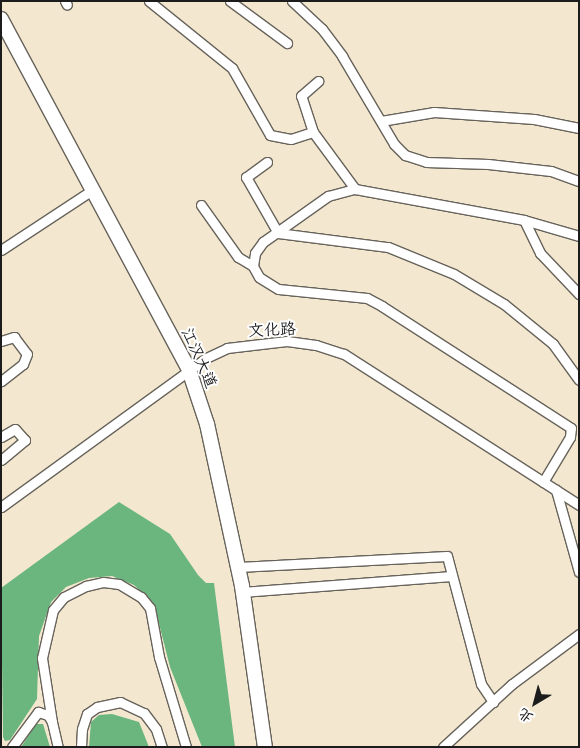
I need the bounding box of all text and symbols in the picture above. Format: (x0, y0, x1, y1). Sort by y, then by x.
street label: 文化路 (248, 319, 296, 341)
street label: 江汉大道 (177, 325, 221, 391)
north arrow (510, 678, 560, 728)
text: 北 (515, 704, 536, 726)

